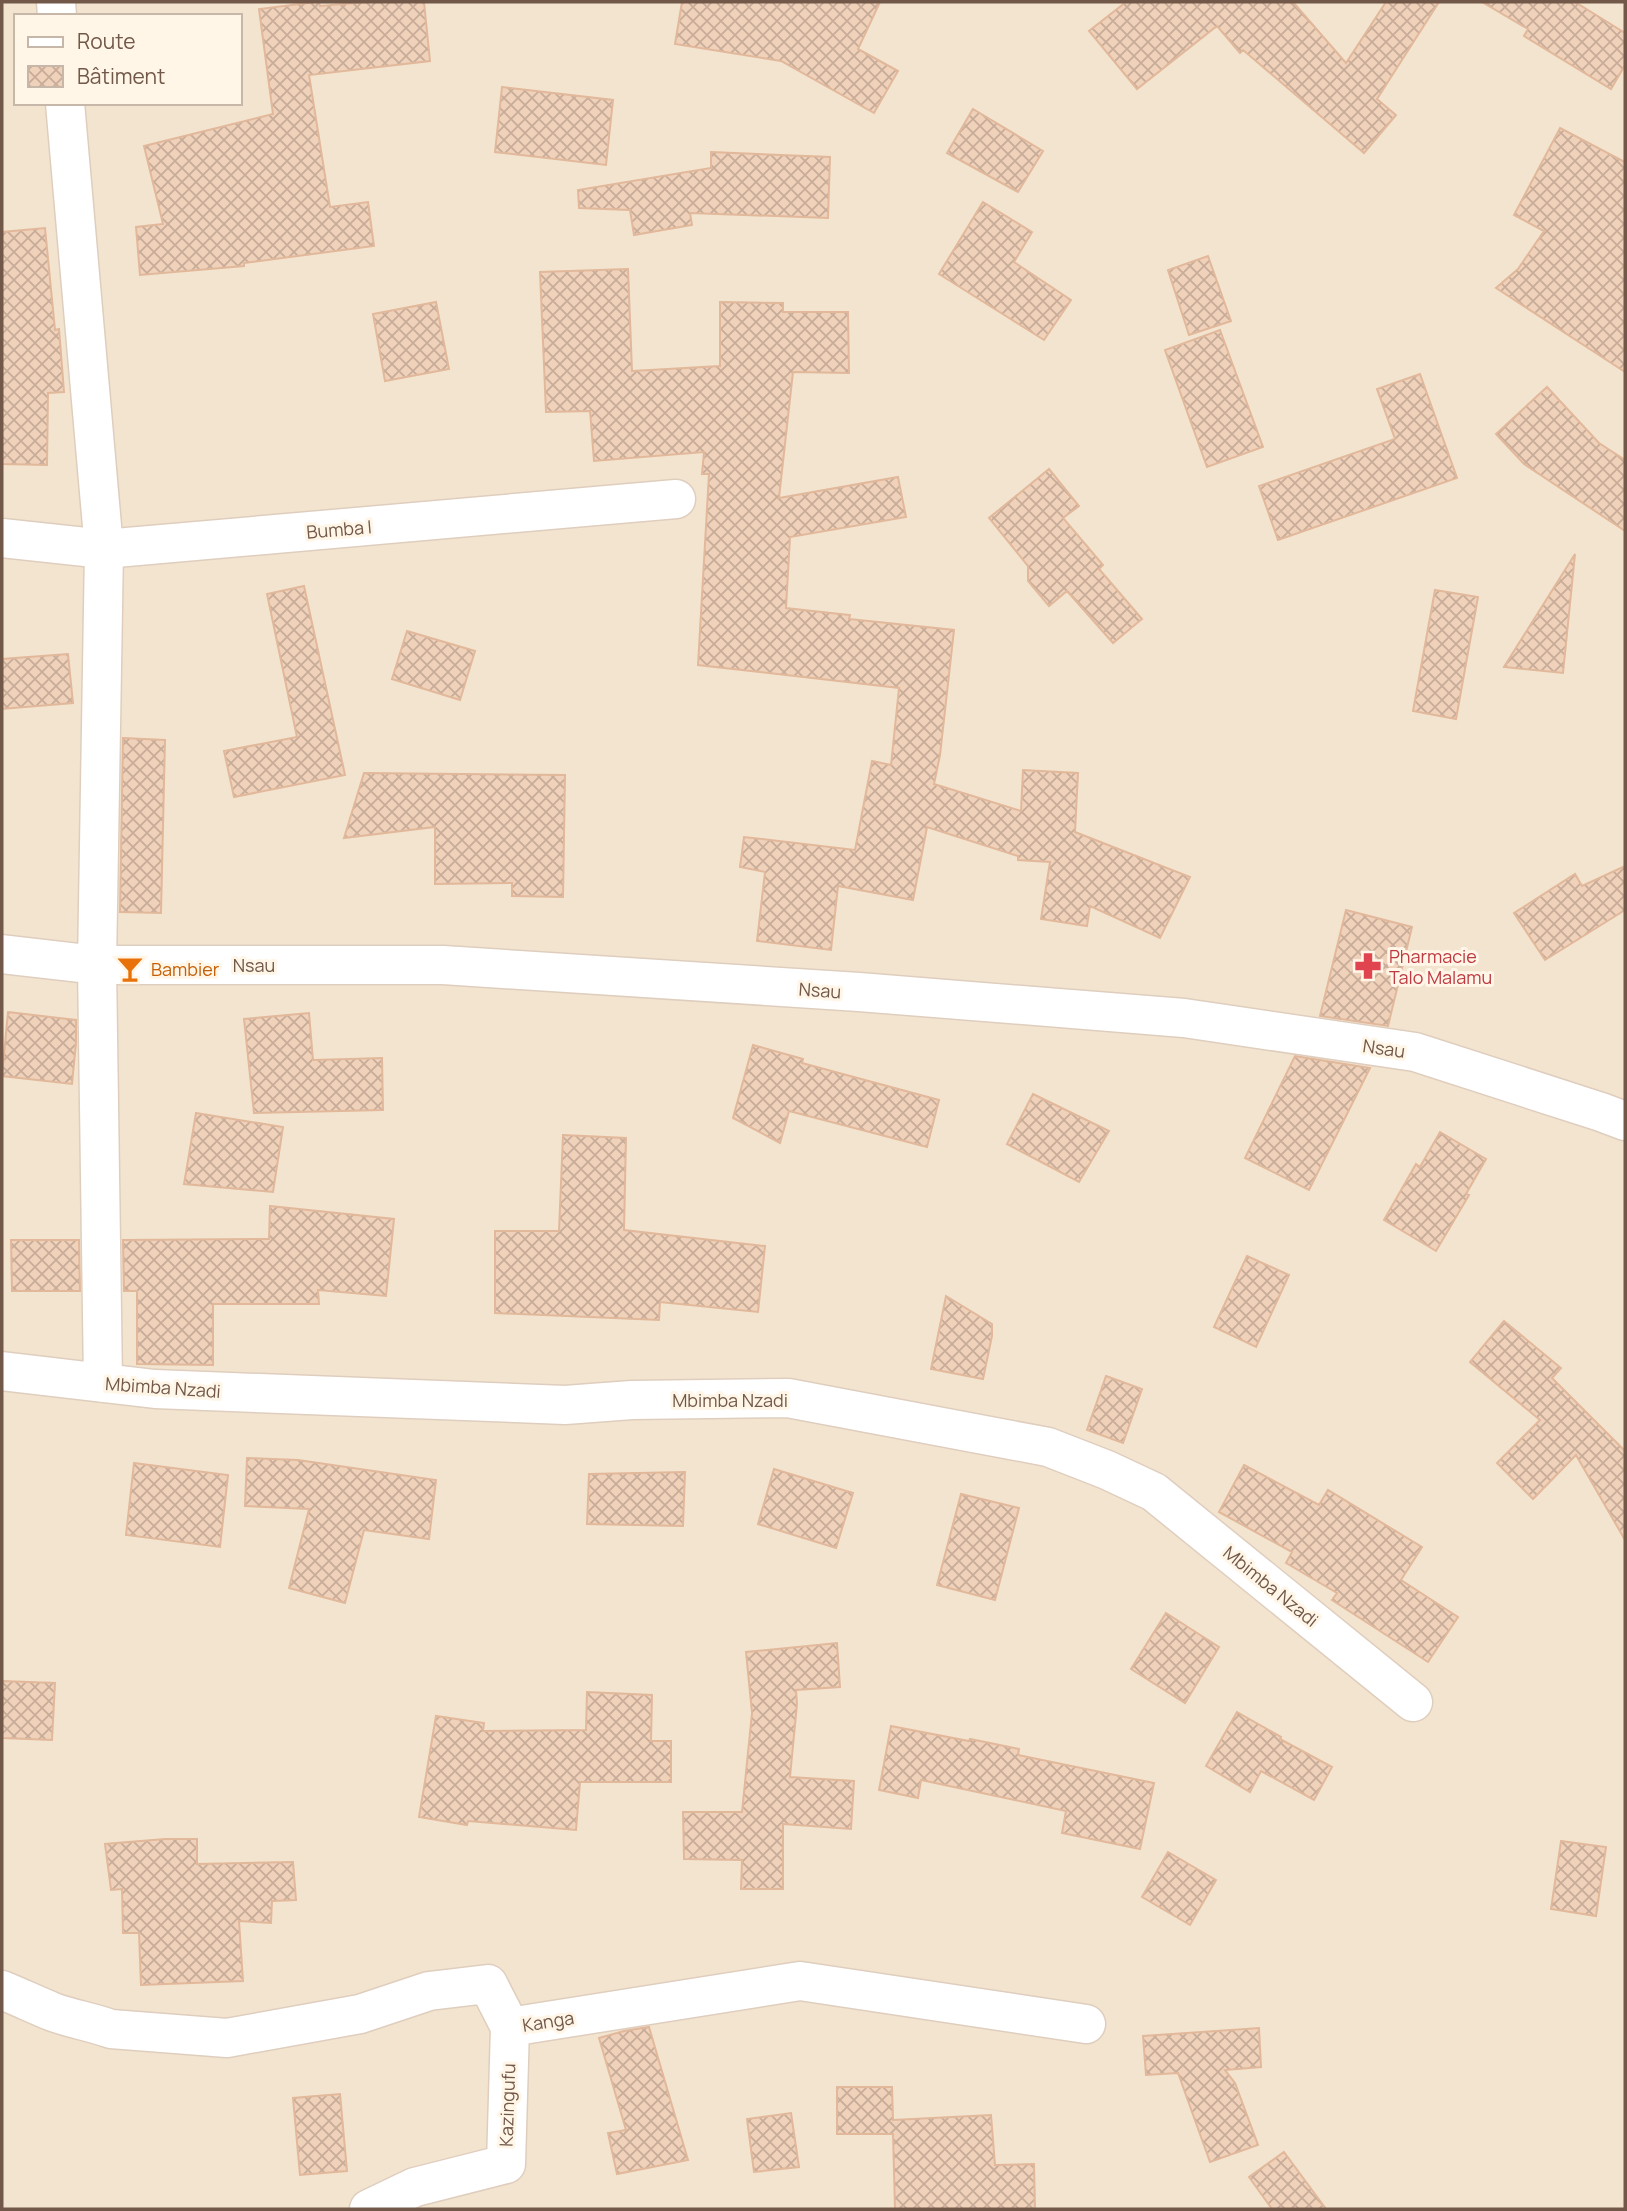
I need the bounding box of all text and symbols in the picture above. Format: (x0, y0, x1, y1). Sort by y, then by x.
legend (14, 14, 242, 105)
text: Route (77, 27, 135, 55)
text: Bâtiment (77, 62, 165, 90)
street label: Bumba I (305, 514, 373, 544)
place label: Pharmacie Talo Malamu (1389, 944, 1492, 989)
pharmacy icon: Pharmacie Talo Malamu (1353, 951, 1383, 981)
street label: Nsau (233, 953, 275, 977)
bar icon: Bambier (115, 954, 145, 984)
place label: Bambier (151, 957, 220, 981)
street label: Nsau (798, 977, 842, 1003)
street label: Nsau (1361, 1033, 1407, 1063)
street label: Mbimba Nzadi (104, 1371, 222, 1403)
street label: Mbimba Nzadi (672, 1388, 788, 1412)
street label: Mbimba Nzadi (1218, 1540, 1324, 1632)
street label: Kanga (520, 2005, 576, 2037)
street label: Kazingufu (494, 2063, 520, 2147)

